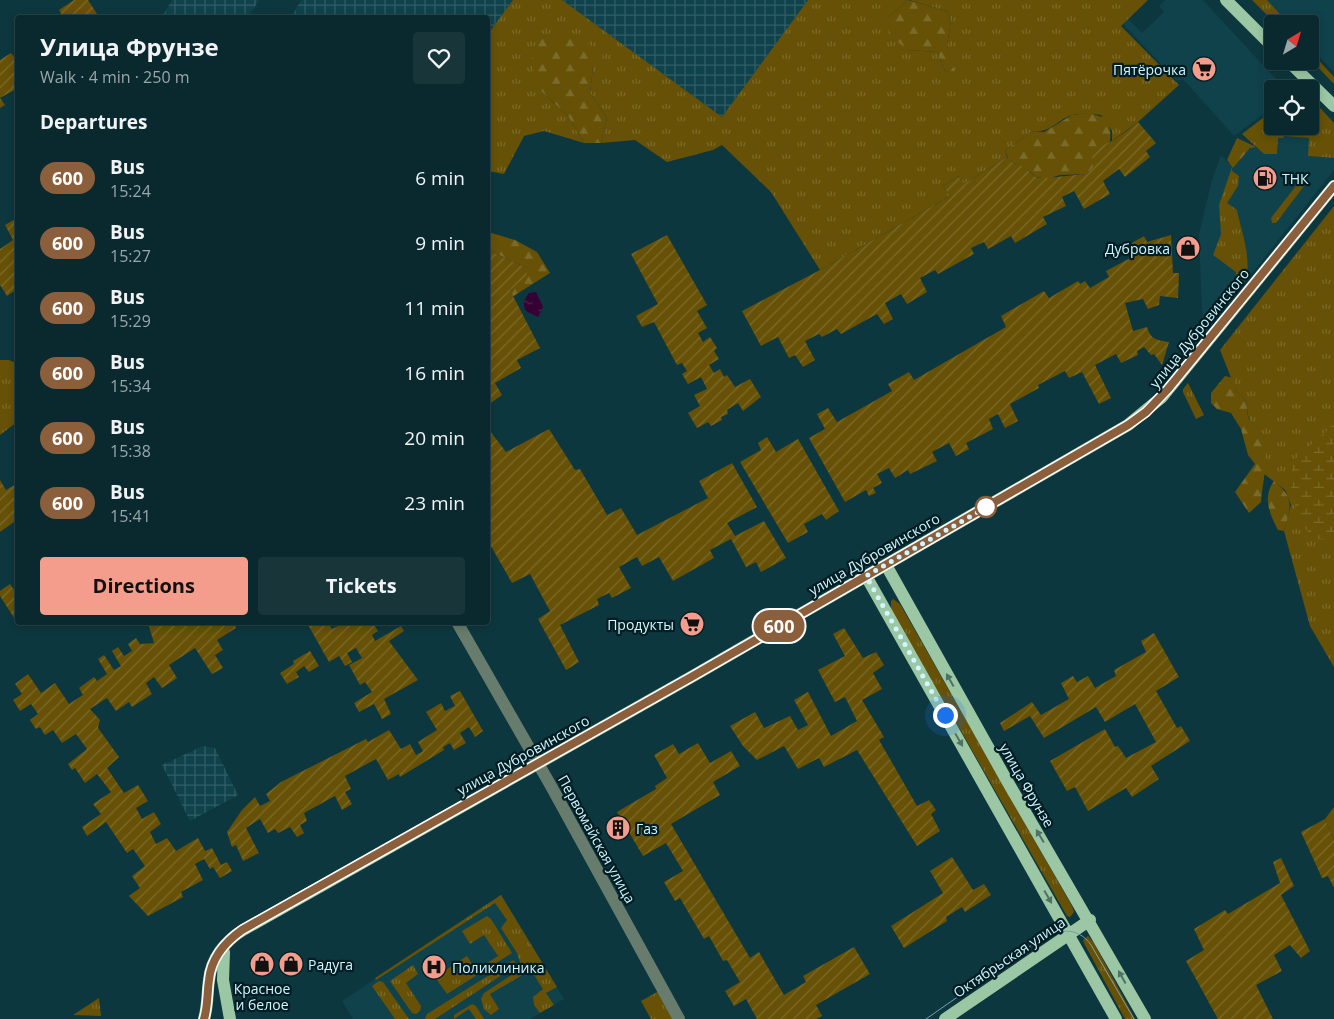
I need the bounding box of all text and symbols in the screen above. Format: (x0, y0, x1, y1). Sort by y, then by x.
north arrow (1264, 15, 1319, 70)
map controls (1264, 15, 1319, 135)
text: Улица Фрунзе (40, 30, 219, 63)
button: heart (413, 32, 465, 84)
supermarket icon: Пятёрочка (1191, 56, 1217, 82)
place label: Пятёрочка (1113, 60, 1186, 79)
text: Walk · 4 min · 250 m (40, 66, 190, 88)
button: locate (1264, 80, 1319, 135)
text: Departures (40, 109, 147, 135)
text: Bus (110, 154, 145, 180)
text: 6 min (415, 165, 465, 191)
fuel station icon: ТНК (1252, 165, 1278, 191)
text: 600 (52, 166, 83, 190)
place label: ТНК (1282, 169, 1309, 188)
text: 15:24 (110, 180, 151, 202)
text: Bus (110, 219, 145, 245)
text: 9 min (415, 230, 465, 256)
text: 600 (52, 231, 83, 255)
shop icon: Дубровка (1175, 235, 1201, 261)
place label: Дубровка (1105, 239, 1170, 258)
text: 15:27 (110, 245, 151, 267)
street label: улица Дубровинского (1145, 264, 1253, 392)
text: Bus (110, 284, 145, 310)
text: 11 min (404, 295, 465, 321)
text: 600 (52, 296, 83, 320)
text: 15:29 (110, 310, 151, 332)
text: Bus (110, 349, 145, 375)
text: 16 min (404, 360, 465, 386)
text: 600 (52, 361, 83, 385)
text: 15:34 (110, 375, 151, 397)
text: Bus (110, 414, 145, 440)
text: 20 min (404, 425, 465, 451)
text: 600 (52, 426, 83, 450)
text: 15:38 (110, 440, 151, 462)
text: Bus (110, 479, 145, 505)
text: 23 min (404, 490, 465, 516)
text: 600 (52, 491, 83, 515)
unlabelled marker (975, 496, 997, 518)
text: 15:41 (110, 505, 151, 527)
street label: улица Дубровинского (805, 509, 943, 599)
button: Directions (40, 557, 248, 615)
button: Tickets (258, 557, 465, 615)
line badge: 600 (750, 610, 808, 642)
supermarket icon: Продукты (679, 611, 705, 637)
text: 600 (764, 614, 794, 638)
place label: Продукты (607, 615, 674, 634)
one-way arrow (946, 673, 954, 687)
your location (933, 703, 958, 728)
street label: улица Дубровинского (453, 711, 593, 799)
one-way arrow (955, 733, 964, 747)
street label: улица Фрунзе (995, 739, 1059, 831)
street label: Первомайская улица (554, 772, 640, 906)
building icon: Газ (605, 815, 631, 841)
place label: Газ (636, 819, 658, 838)
one-way arrow (1035, 830, 1044, 843)
one-way arrow (1044, 889, 1052, 904)
street label: Октябрьская улица (949, 912, 1069, 1002)
shop icon: Красное и белое (249, 951, 275, 977)
shop icon: Радуга (278, 951, 304, 977)
hospital icon: Поликлиника (421, 954, 447, 980)
place label: Радуга (308, 955, 353, 974)
place label: Поликлиника (452, 958, 544, 977)
one-way arrow (1117, 970, 1126, 983)
place label: Красное и белое (234, 979, 291, 1014)

